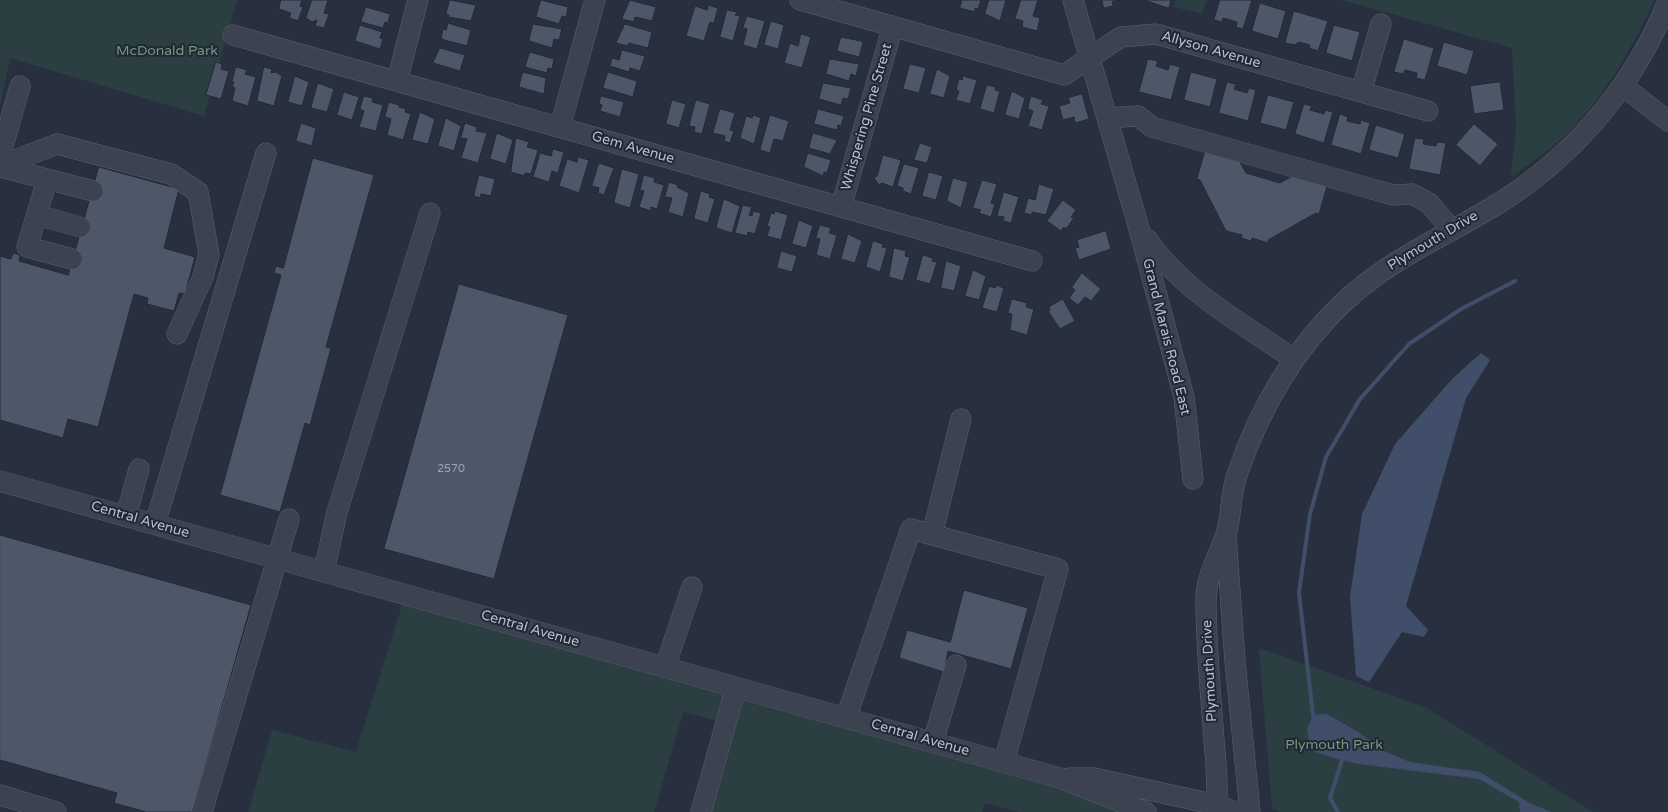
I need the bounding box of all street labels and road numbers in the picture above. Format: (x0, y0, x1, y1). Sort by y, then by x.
street label: Allyson Avenue (1159, 28, 1263, 72)
street label: Whispering Pine Street (838, 41, 896, 193)
street label: Gem Avenue (590, 128, 676, 168)
street label: Plymouth Drive (1385, 207, 1481, 275)
street label: Grand Marais Road East (1138, 257, 1194, 417)
street label: Central Avenue (89, 498, 191, 542)
street label: Central Avenue (479, 607, 581, 651)
street label: Plymouth Drive (1199, 620, 1221, 722)
street label: Central Avenue (869, 716, 971, 760)

